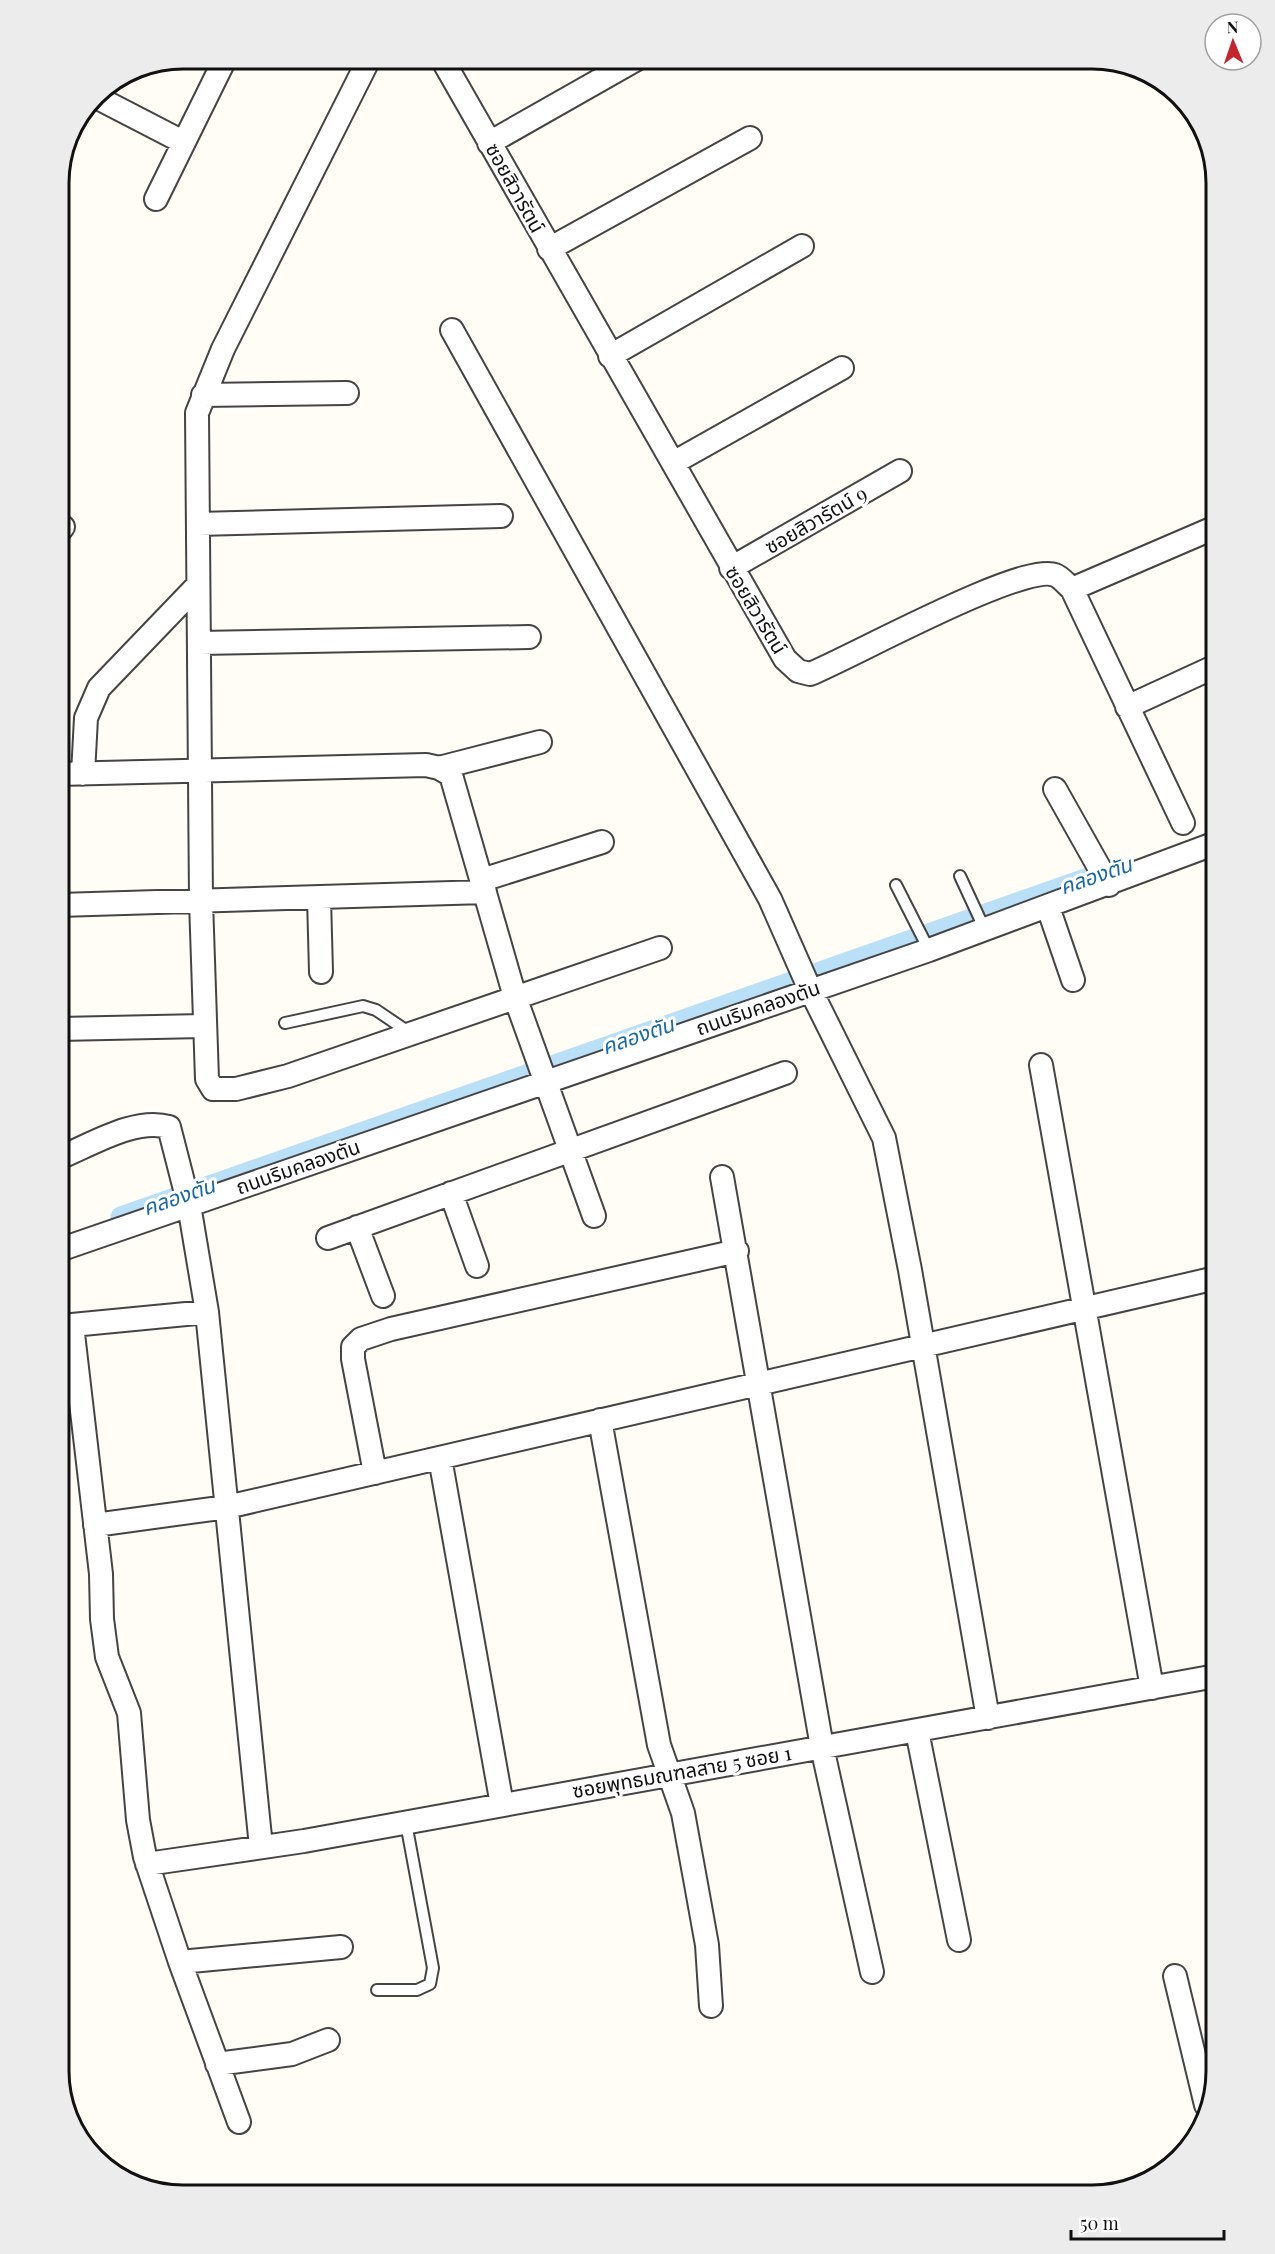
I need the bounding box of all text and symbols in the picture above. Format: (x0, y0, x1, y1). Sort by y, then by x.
north arrow (1203, 12, 1263, 72)
text: N (1226, 16, 1239, 37)
street label: ซอยสิวารัตน์ (481, 138, 552, 237)
street label: ซอยสิวารัตน์ 9 (759, 479, 871, 559)
street label: ซอยสิวารัตน์ (720, 560, 794, 658)
water label: คลองตัน (1056, 848, 1136, 899)
street label: ถนนริมคลองตัน (692, 973, 823, 1040)
water label: คลองตัน (598, 1008, 678, 1059)
street label: ถนนริมคลองตัน (232, 1132, 363, 1199)
water label: คลองตัน (139, 1169, 219, 1220)
street label: ซอยพุทธมณฑลสาย 5 ซอย 1 (570, 1738, 793, 1803)
scale bar (1071, 2203, 1224, 2241)
text: 50 m (1080, 2211, 1119, 2235)

